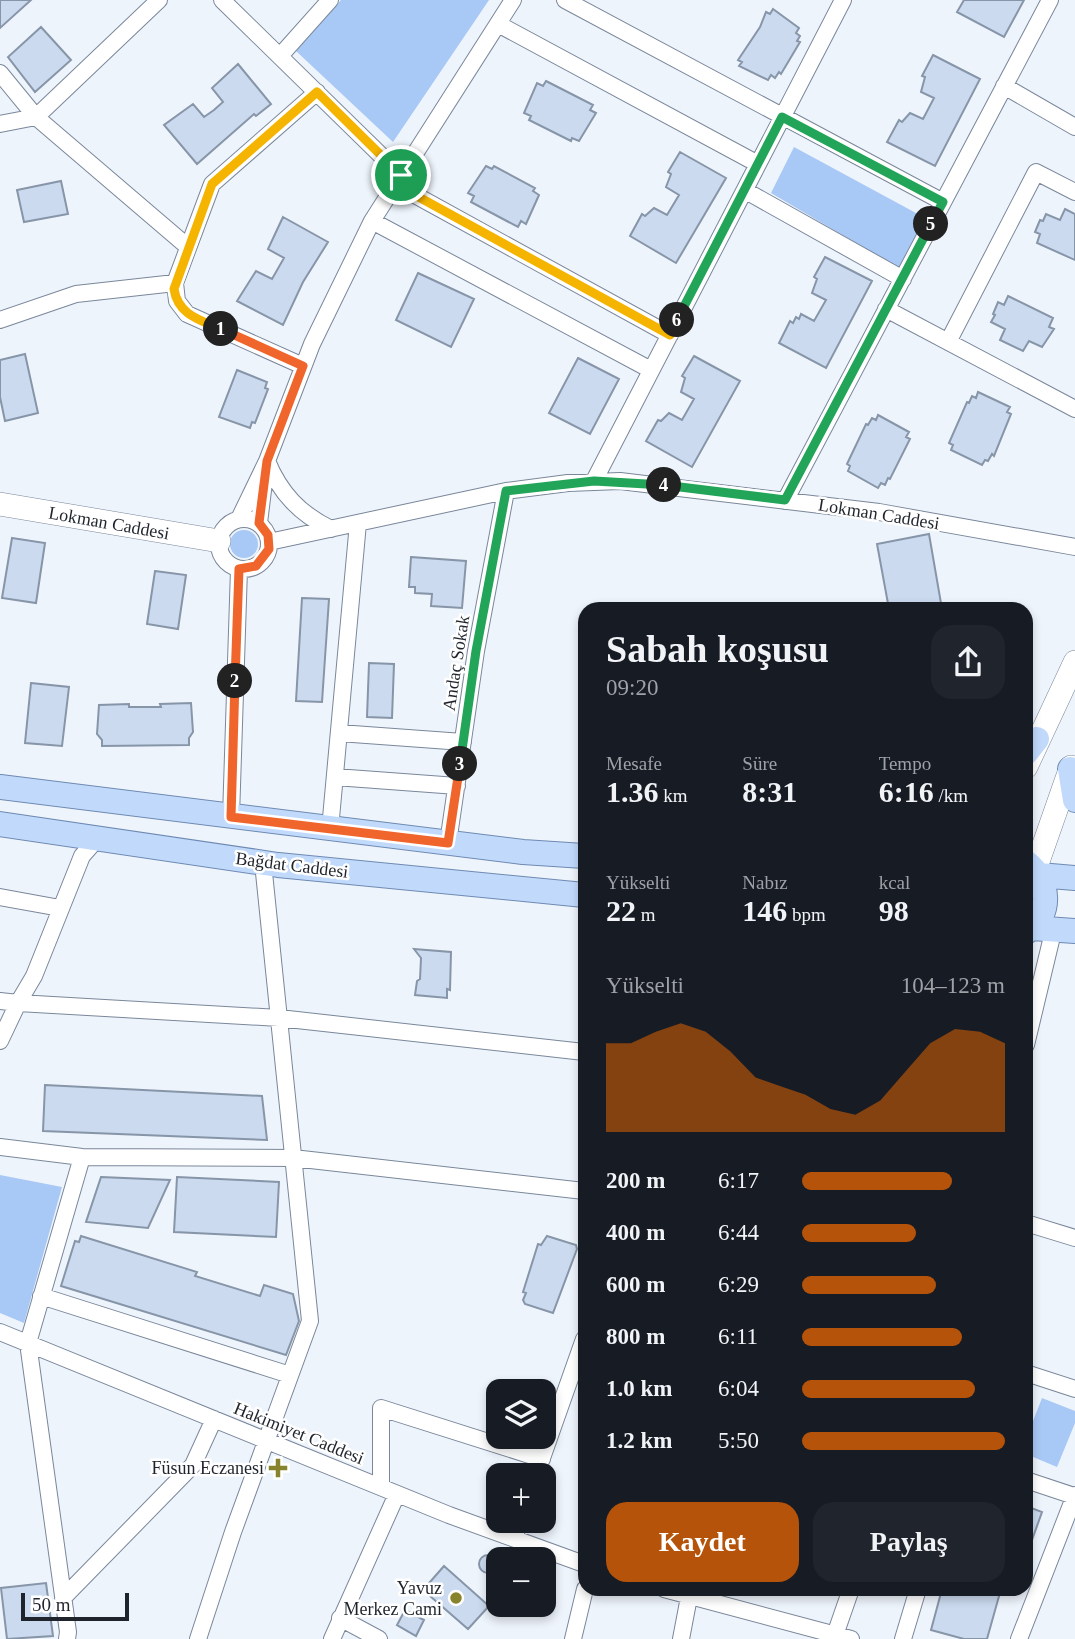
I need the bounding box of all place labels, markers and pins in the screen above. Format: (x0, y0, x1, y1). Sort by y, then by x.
pin (371, 145, 431, 205)
pin: 5 (914, 206, 948, 242)
pin: 6 (660, 302, 694, 338)
pin: 1 (204, 312, 238, 346)
pin: 4 (646, 468, 682, 503)
pin: 2 (218, 664, 252, 698)
pin: 3 (442, 746, 477, 782)
place label: Füsun Eczanesi (152, 1458, 264, 1478)
marker: Füsun Eczanesi (270, 1460, 286, 1476)
place label: Yavuz Merkez Cami (344, 1578, 442, 1619)
marker: Yavuz Merkez Cami (448, 1590, 464, 1606)

